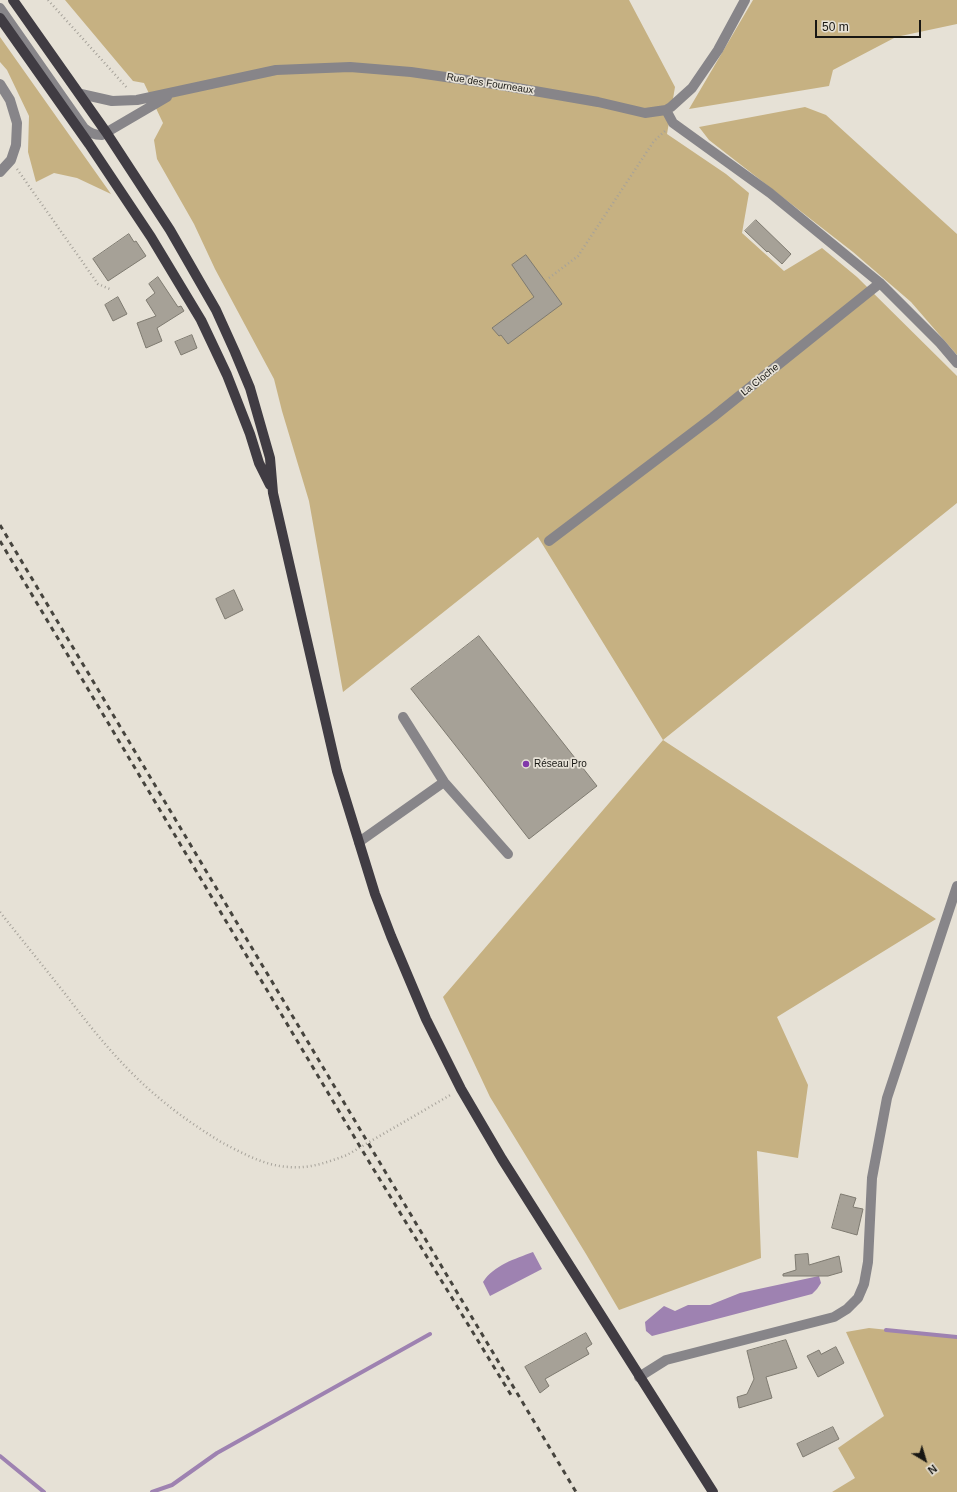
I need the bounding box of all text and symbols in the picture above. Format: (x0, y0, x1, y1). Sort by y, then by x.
scale bar (817, 12, 923, 38)
text: 50 m (822, 20, 849, 34)
street label: Rue des Fourneaux (446, 71, 534, 97)
street label: La Cloche (739, 361, 781, 399)
place label: Réseau Pro (534, 758, 587, 770)
marker: Réseau Pro (521, 759, 531, 769)
north arrow (905, 1440, 945, 1480)
text: N (926, 1462, 939, 1477)

